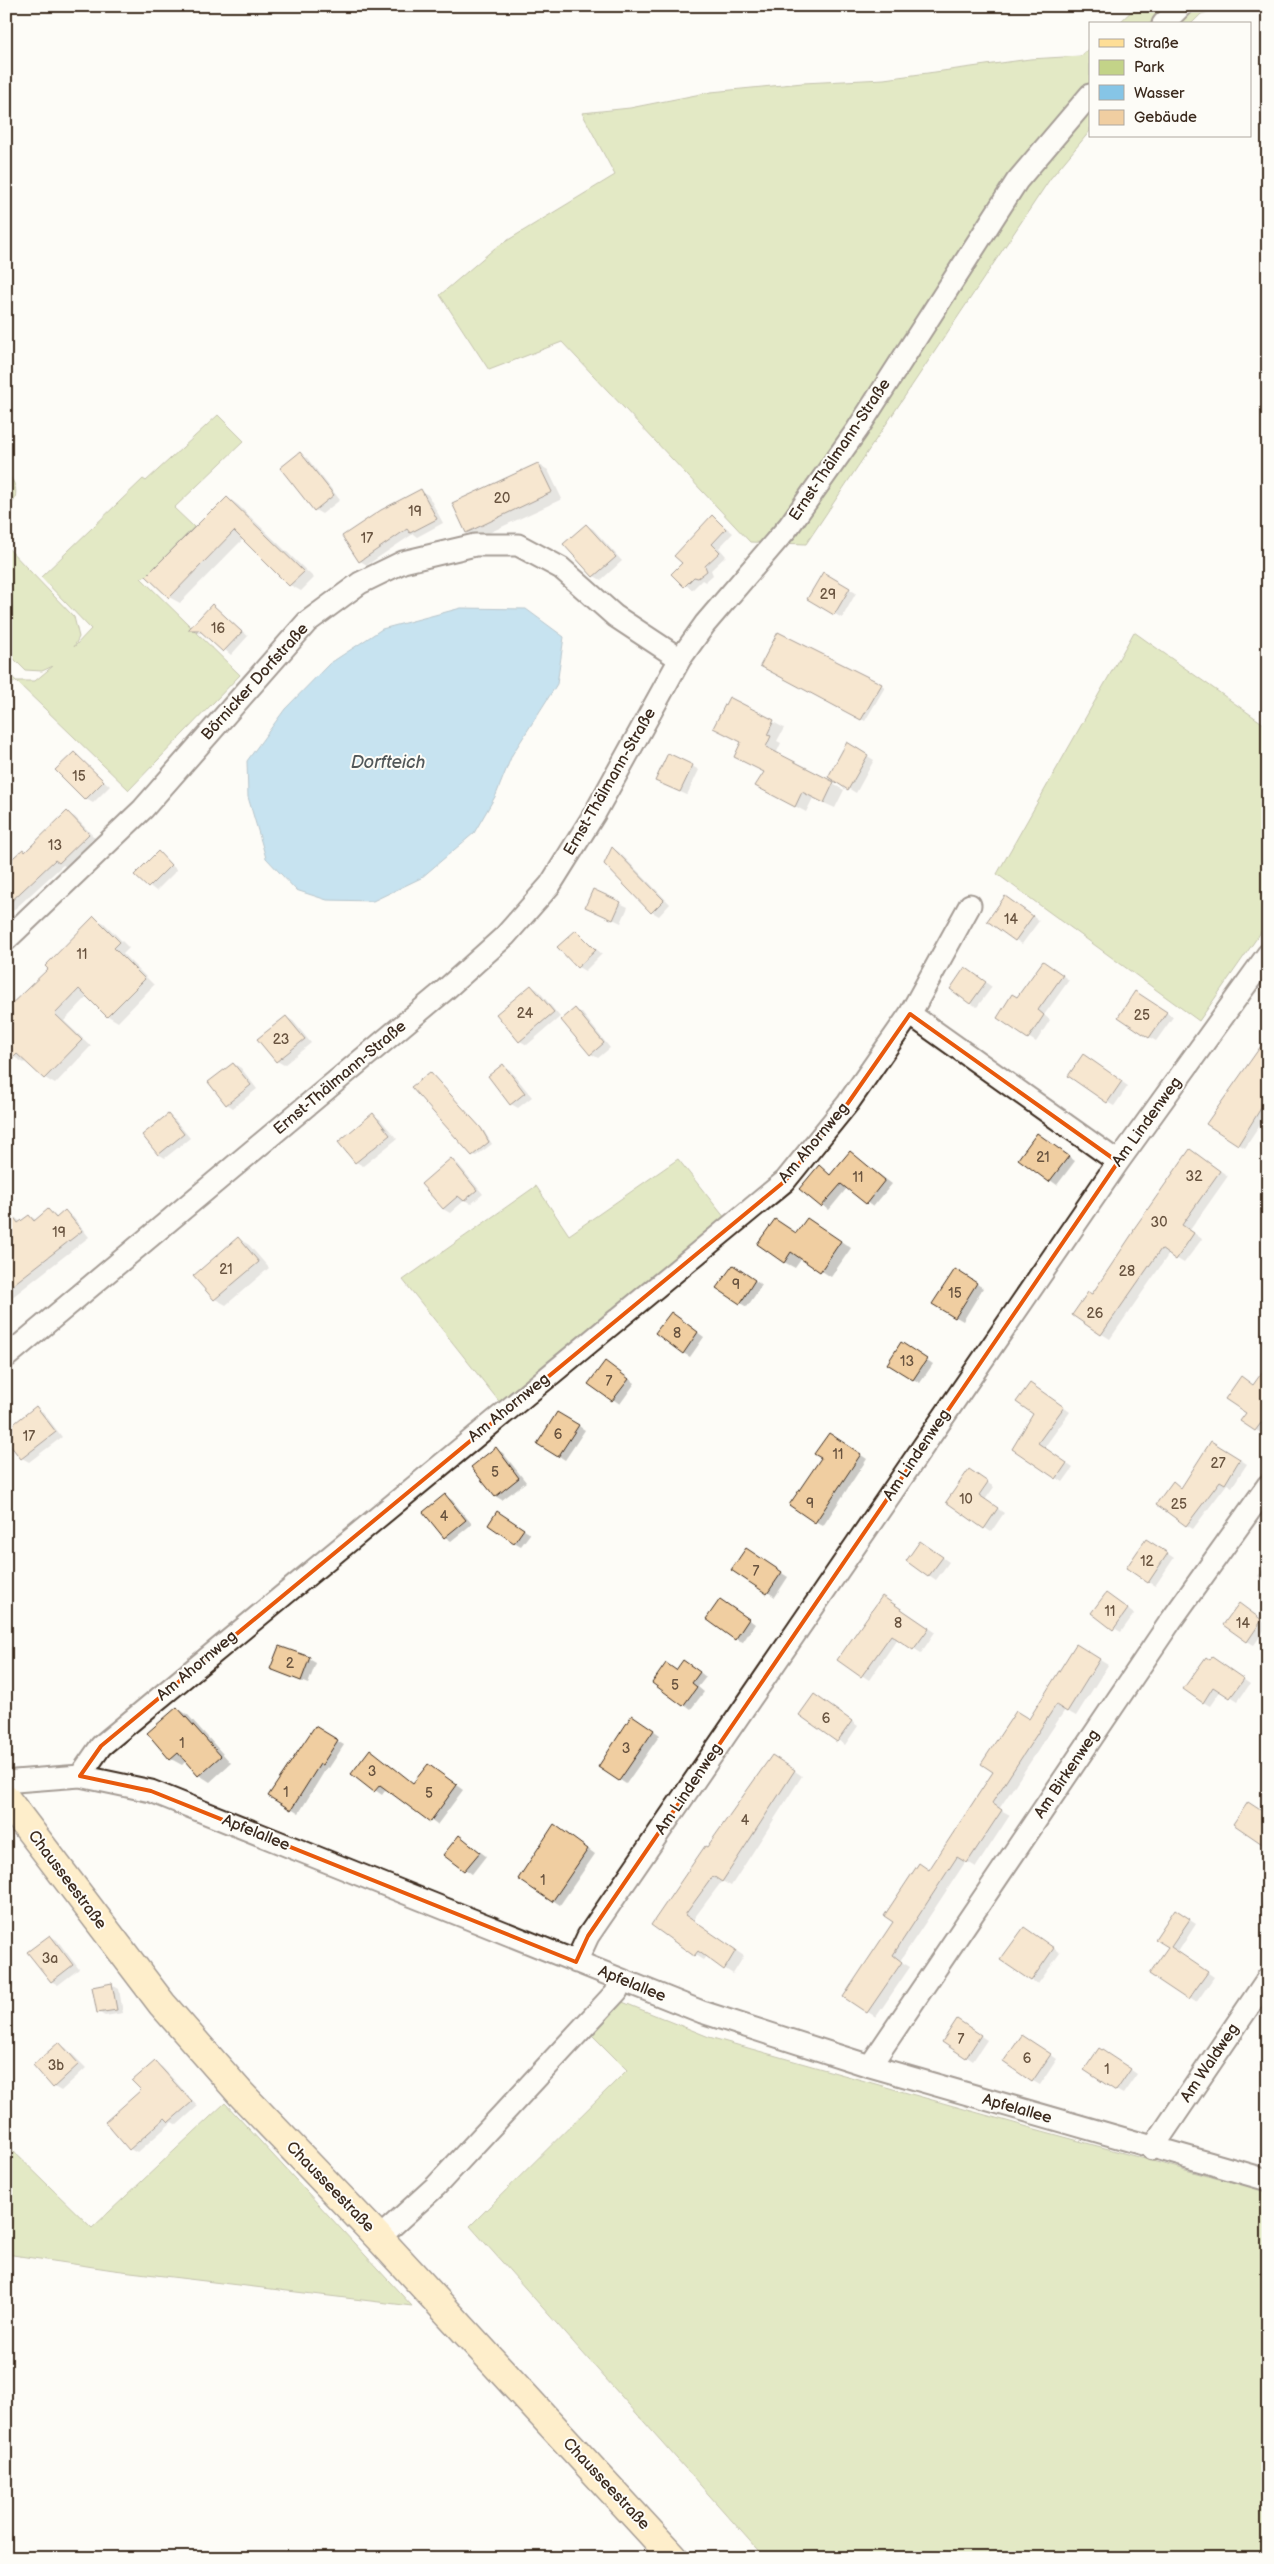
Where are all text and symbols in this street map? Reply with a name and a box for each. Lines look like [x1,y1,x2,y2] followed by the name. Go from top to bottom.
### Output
[1089,22,1252,138] legend
[1134,34,1179,53] text: Straße
[1134,58,1165,77] text: Park
[1134,84,1185,103] text: Wasser
[1134,108,1197,127] text: Gebäude
[785,375,895,525] street label: Ernst-Thälmann-Straße
[494,490,510,507] house number: 20
[408,503,422,520] house number: 19
[361,530,373,547] house number: 17
[820,586,836,603] house number: 29
[197,619,313,744] street label: Börnicker Dorfstraße
[211,620,225,637] house number: 16
[560,704,660,859] street label: Ernst-Thälmann-Straße
[351,752,425,773] water label: Dorfteich
[72,768,86,785] house number: 15
[48,837,62,854] house number: 13
[1004,911,1018,928] house number: 14
[77,946,87,963] house number: 11
[517,1005,534,1022] house number: 24
[1134,1007,1150,1024] house number: 25
[270,1017,411,1139] street label: Ernst-Thälmann-Straße
[273,1031,289,1048] house number: 23
[1108,1073,1186,1171] street label: Am Lindenweg
[775,1099,853,1187] street label: Am Ahornweg
[1036,1149,1050,1166] house number: 21
[1186,1168,1203,1185] house number: 32
[853,1169,863,1186] house number: 11
[1151,1214,1167,1231] house number: 30
[52,1224,66,1241] house number: 19
[219,1261,233,1278] house number: 21
[1119,1263,1135,1280] house number: 28
[732,1276,740,1293] house number: 9
[948,1285,962,1302] house number: 15
[1087,1305,1104,1322] house number: 26
[673,1325,681,1342] house number: 8
[900,1353,914,1370] house number: 13
[465,1369,553,1447] street label: Am Ahornweg
[606,1373,613,1390] house number: 7
[879,1406,955,1504] street label: Am Lindenweg
[554,1426,563,1443] house number: 6
[23,1428,35,1445] house number: 17
[833,1446,843,1463] house number: 11
[1210,1455,1226,1472] house number: 27
[491,1464,499,1481] house number: 5
[959,1491,973,1508] house number: 10
[806,1495,814,1512] house number: 9
[1171,1496,1187,1513] house number: 25
[440,1508,449,1525] house number: 4
[1140,1553,1155,1570] house number: 12
[753,1563,760,1580] house number: 7
[1105,1603,1115,1620] house number: 11
[894,1615,902,1632] house number: 8
[1236,1615,1250,1632] house number: 14
[153,1627,241,1705] street label: Am Ahornweg
[286,1655,295,1672] house number: 2
[671,1677,679,1694] house number: 5
[822,1710,831,1727] house number: 6
[1030,1726,1104,1822] street label: Am Birkenweg
[179,1735,185,1752] house number: 1
[622,1740,630,1757] house number: 3
[651,1740,727,1838] street label: Am Lindenweg
[368,1763,376,1780] house number: 3
[283,1784,289,1801] house number: 1
[425,1785,433,1802] house number: 5
[219,1811,293,1855] street label: Apfelallee
[741,1812,750,1829] house number: 4
[24,1827,111,1934] street label: Chausseestraße
[540,1872,546,1889] house number: 1
[42,1950,58,1967] house number: 3a
[595,1962,669,2006] street label: Apfelallee
[1177,2020,1243,2106] street label: Am Waldweg
[958,2031,965,2048] house number: 7
[1023,2050,1032,2067] house number: 6
[48,2057,64,2074] house number: 3b
[1104,2061,1110,2078] house number: 1
[980,2090,1054,2128] street label: Apfelallee
[282,2138,378,2237] street label: Chausseestraße
[559,2434,654,2534] street label: Chausseestraße

